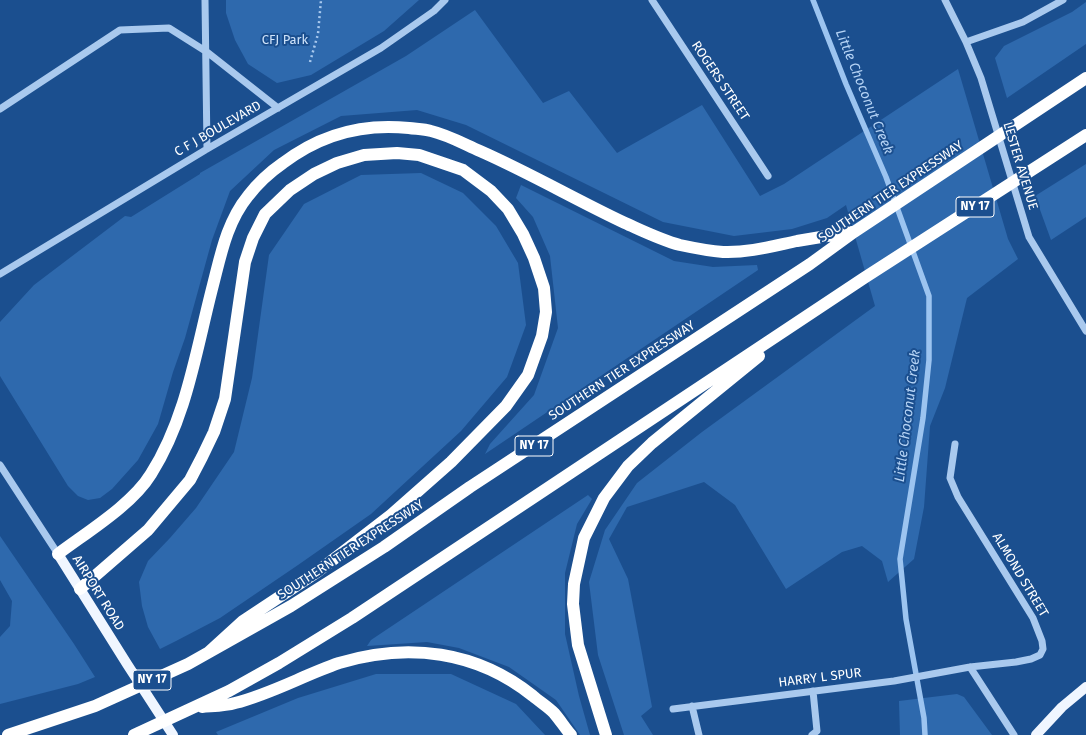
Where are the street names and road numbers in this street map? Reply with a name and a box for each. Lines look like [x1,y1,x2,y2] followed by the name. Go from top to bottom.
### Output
[688,38,752,124] street label: ROGERS STREET
[172,98,264,160] street label: C F J BOULEVARD
[999,120,1041,212] street label: LESTER AVENUE
[816,138,966,246] street label: SOUTHERN TIER EXPRESSWAY
[956,197,994,217] road number: NY 17
[546,318,698,424] street label: SOUTHERN TIER EXPRESSWAY
[515,436,553,456] road number: NY 17
[275,497,427,603] street label: SOUTHERN TIER EXPRESSWAY
[989,530,1051,620] street label: ALMOND STREET
[69,552,127,634] street label: AIRPORT ROAD
[778,665,862,691] street label: HARRY L SPUR
[133,670,171,690] road number: NY 17

